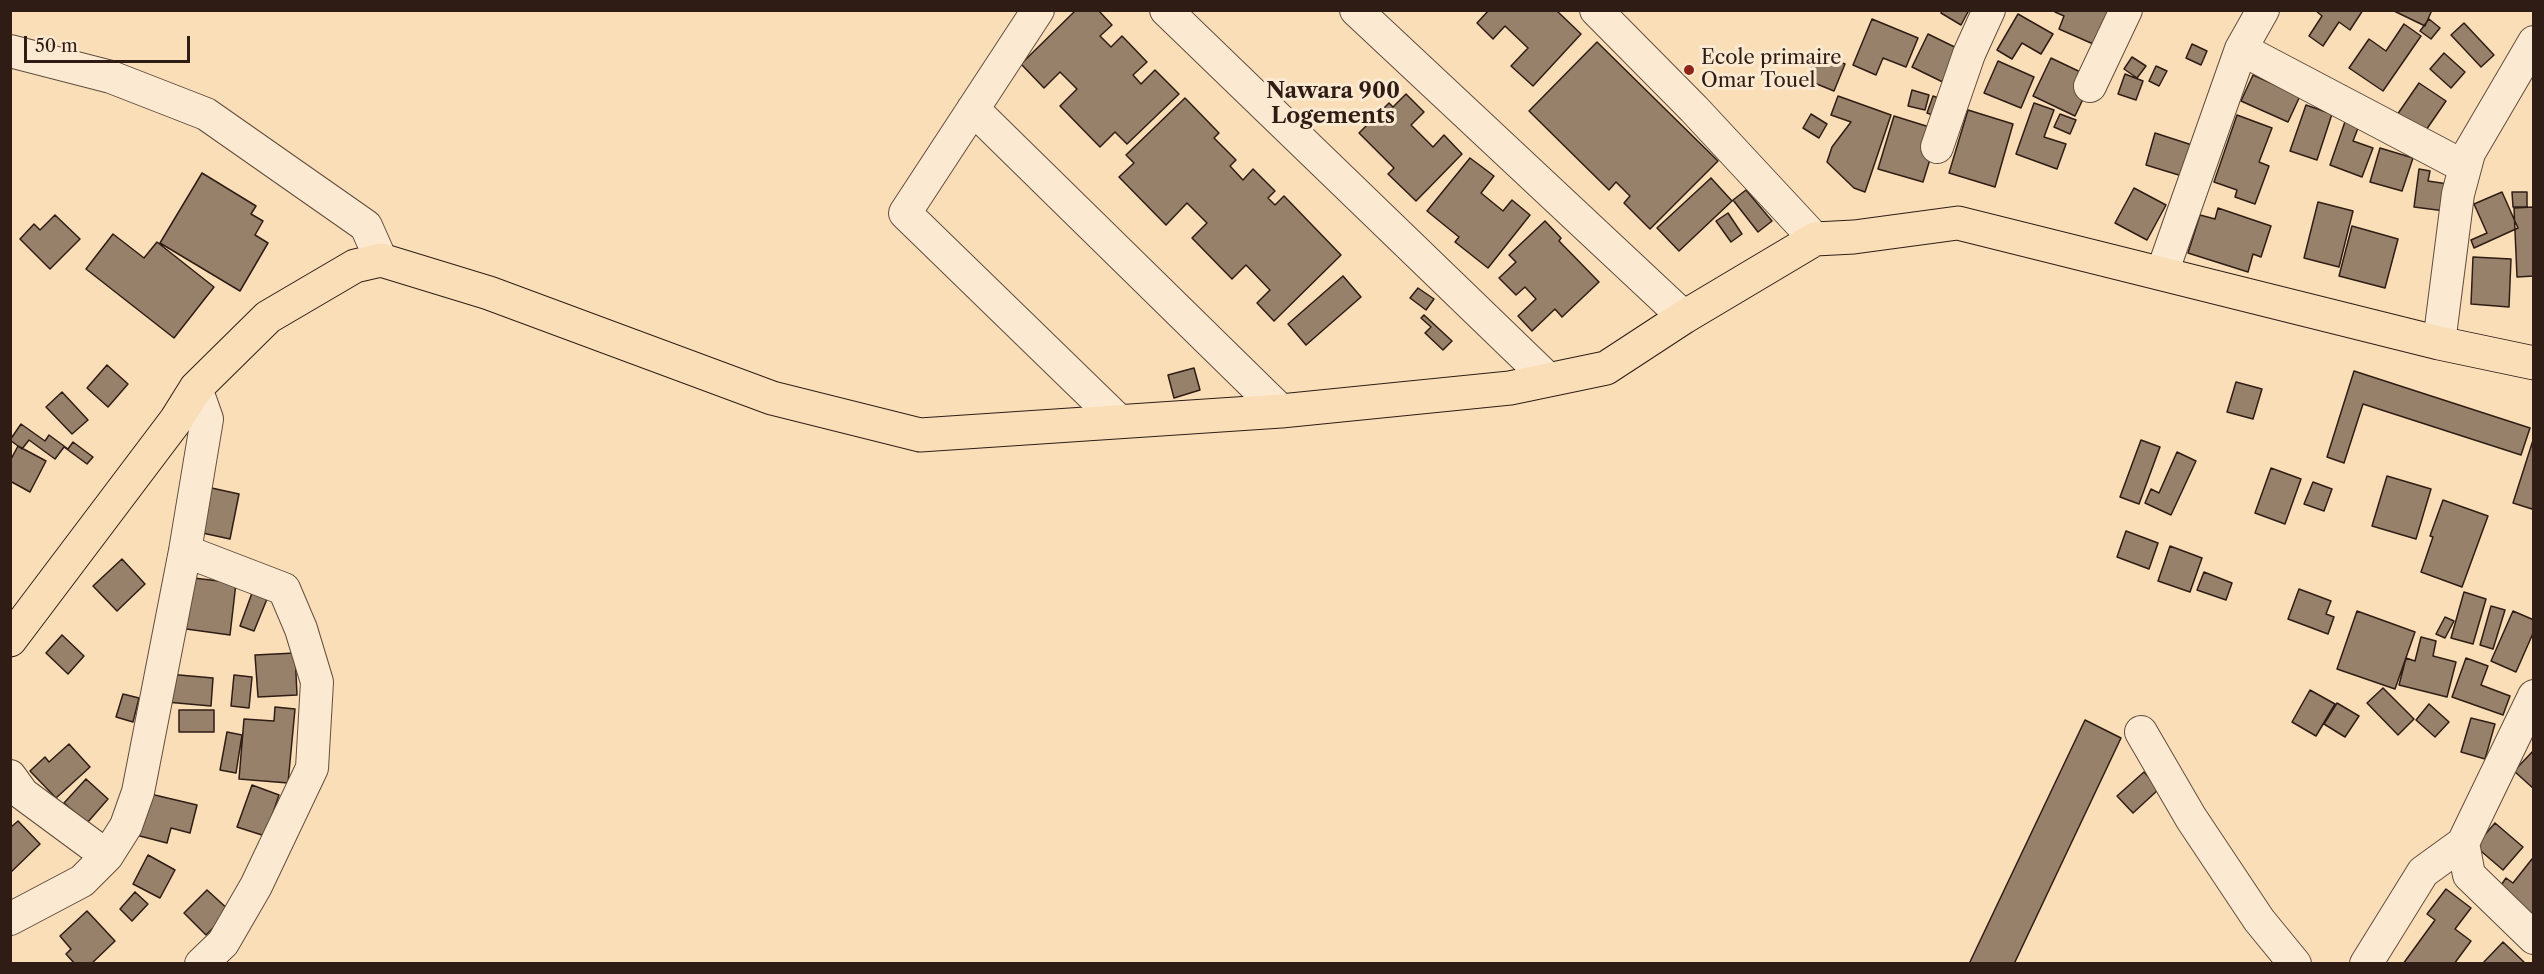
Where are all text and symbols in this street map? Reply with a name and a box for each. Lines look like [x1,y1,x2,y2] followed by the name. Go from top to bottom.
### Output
[27,24,194,62] scale bar
[35,35,78,57] text: 50 m
[1701,46,1841,93] place label: Ecole primaire Omar Touel
[1682,63,1696,77] marker: Ecole primaire Omar Touel
[1266,79,1400,130] district label: Nawara 900 Logements

